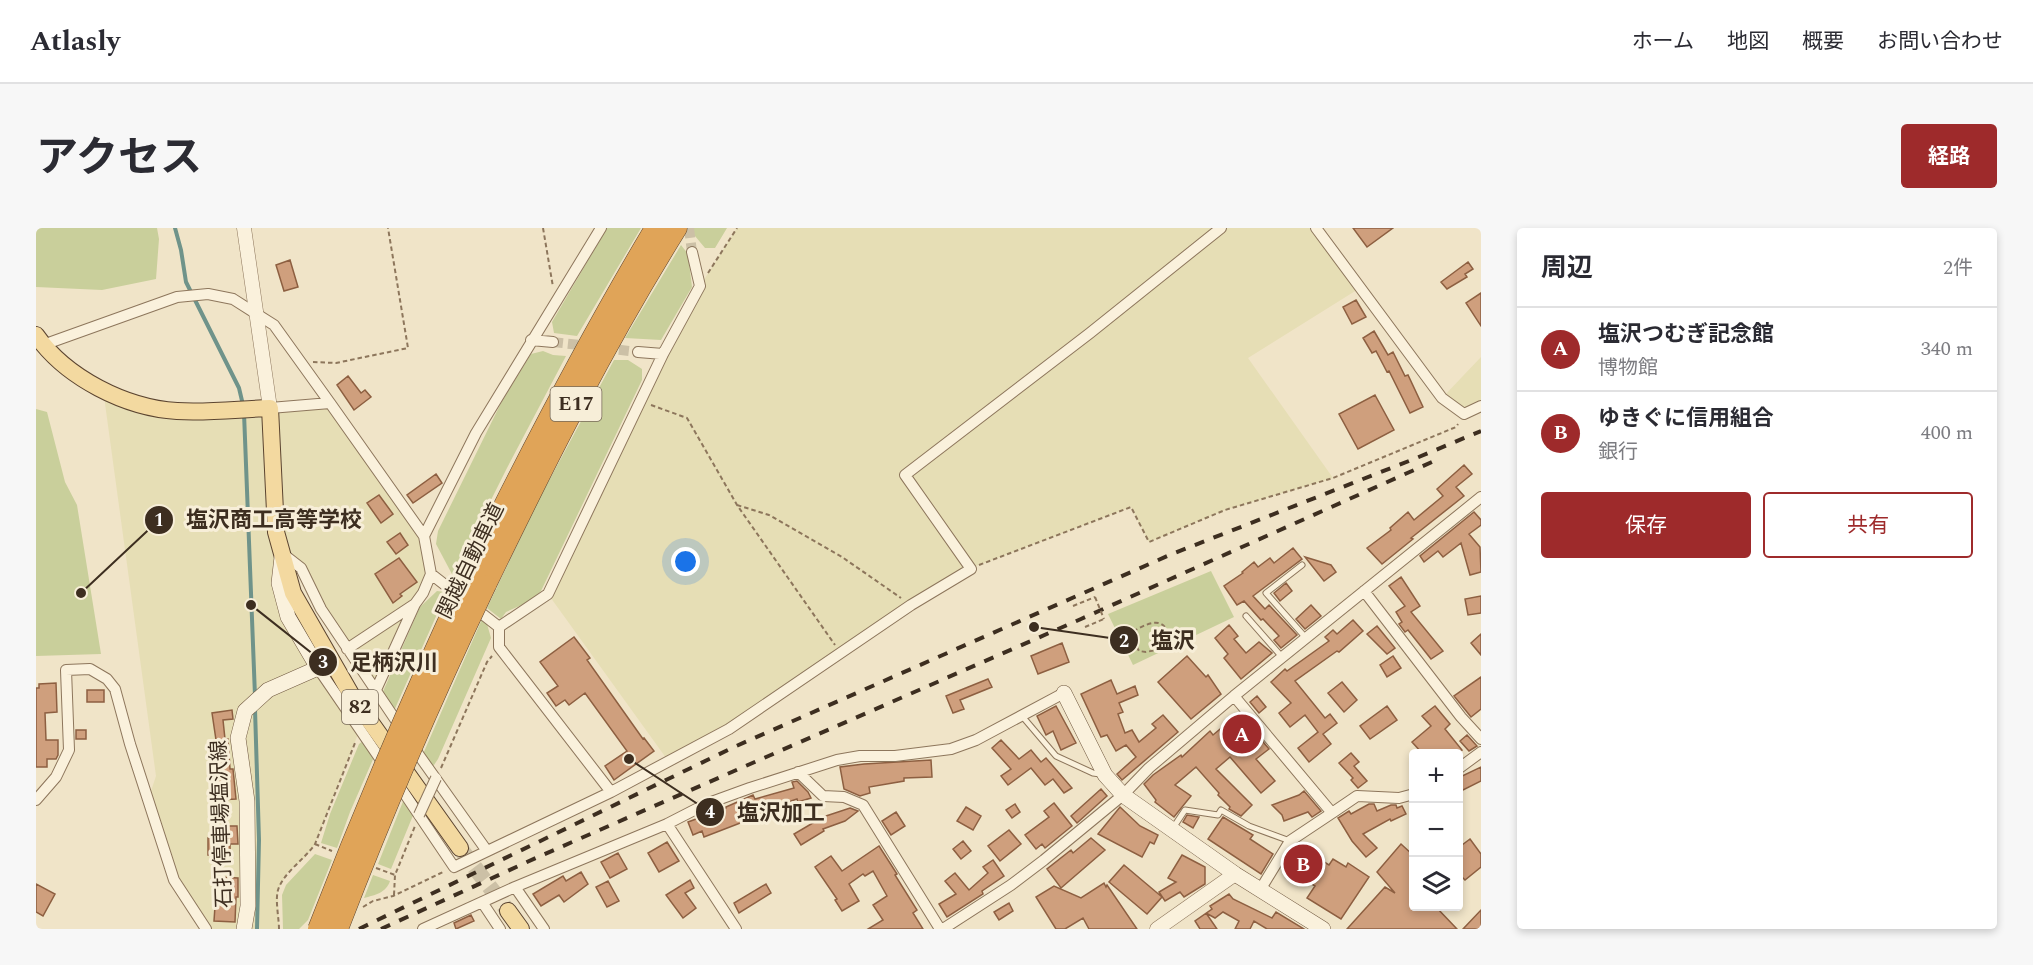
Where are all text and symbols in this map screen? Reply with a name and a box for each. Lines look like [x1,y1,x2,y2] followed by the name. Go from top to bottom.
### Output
[30,20,120,63] text: Atlasly
[1632,26,1694,58] text: ホーム
[1727,26,1769,58] text: 地図
[1802,26,1844,58] text: 概要
[1877,26,2003,58] text: お問い合わせ
[1901,124,1997,188] button: 経路
[36,127,202,190] text: アクセス
[1541,248,1593,288] text: 周辺
[1943,253,1973,283] text: 2件
[1598,318,1774,351] text: 塩沢つむぎ記念館
[1553,334,1568,364] text: A
[1921,334,1973,364] text: 340 m
[1598,353,1658,383] text: 博物館
[550,387,602,421] road number: E17
[1598,402,1774,435] text: ゆきぐに信用組合
[1553,418,1568,448] text: B
[1921,418,1973,448] text: 400 m
[1598,437,1638,467] text: 銀行
[1541,492,1751,558] button: 保存
[1763,492,1973,558] button: 共有
[429,497,513,625] street label: 関越自動車道
[144,500,374,540] callout: 塩沢商工高等学校
[186,504,362,537] text: 塩沢商工高等学校
[154,507,164,534] text: 1
[671,547,700,576] your location
[1109,620,1207,660] callout: 塩沢
[1151,625,1195,658] text: 塩沢
[1119,628,1129,655] text: 2
[308,642,450,682] callout: 足柄沢川
[350,647,438,680] text: 足柄沢川
[318,649,328,676] text: 3
[342,690,378,724] road number: 82
[1222,712,1262,756] pin: A
[203,739,241,909] street label: 石打停車場塩沢線
[1409,749,1463,911] map controls
[1409,749,1463,803] button: +
[695,792,837,832] callout: 塩沢加工
[737,797,825,830] text: 塩沢加工
[705,799,715,826] text: 4
[1409,803,1463,857] button: −
[1284,842,1322,886] pin: B
[1409,857,1463,911] button: layers

